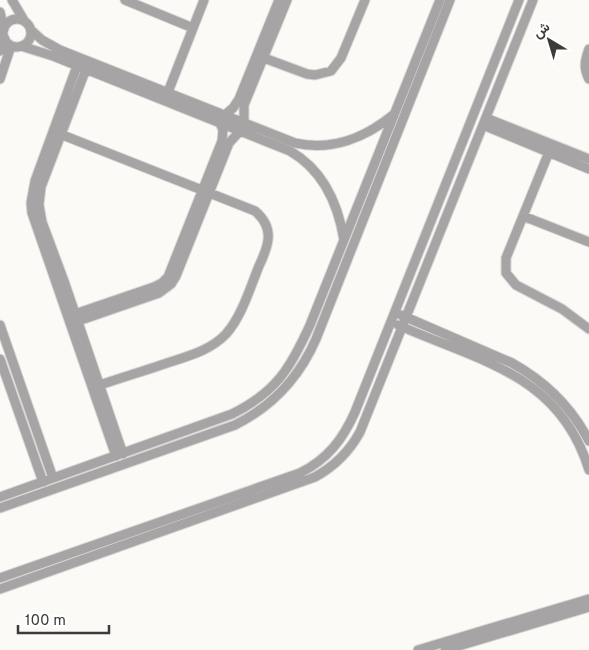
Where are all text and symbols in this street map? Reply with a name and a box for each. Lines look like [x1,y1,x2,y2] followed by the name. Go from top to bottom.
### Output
[524,15,574,65] north arrow
[530,19,554,43] text: ش
[18,602,109,634] scale bar
[25,612,66,631] text: 100 m

